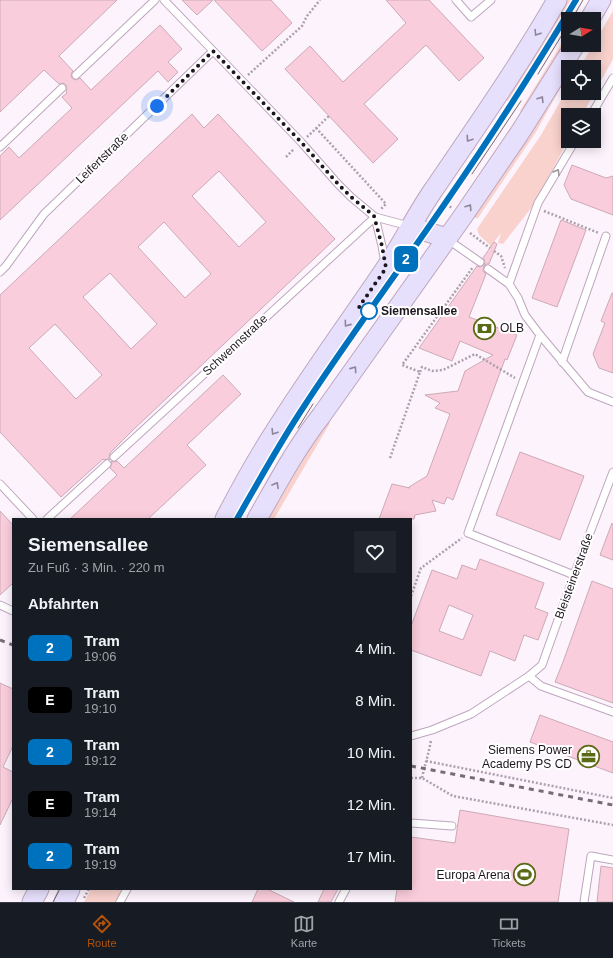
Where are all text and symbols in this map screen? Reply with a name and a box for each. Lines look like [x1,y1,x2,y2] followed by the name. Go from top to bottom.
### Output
[561,12,601,52] north arrow
[561,12,601,148] map controls
[534,29,542,36] one-way arrow
[561,60,601,100] button: locate
[147,96,167,116] your location
[537,96,544,103] one-way arrow
[561,108,601,148] button: layers
[73,129,131,186] street label: Leifertstraße
[467,134,474,141] one-way arrow
[552,169,559,176] one-way arrow
[464,204,471,211] one-way arrow
[393,246,419,272] line badge: 2
[402,251,410,267] text: 2
[360,302,378,320] marker: Siemensallee
[381,304,457,318] place label: Siemensallee
[200,311,270,379] street label: Schwennstraße
[471,315,497,341] bank icon: OLB
[344,320,352,327] one-way arrow
[500,321,524,335] place label: OLB
[349,366,357,373] one-way arrow
[271,428,279,435] one-way arrow
[272,482,279,489] one-way arrow
[354,531,396,573] button: heart
[552,531,596,621] street label: Bleisteinerstraße
[28,534,148,555] text: Siemensallee
[28,560,165,575] text: Zu Fuß · 3 Min. · 220 m
[28,595,99,612] text: Abfahrten
[84,632,120,649] text: Tram
[46,640,54,656] text: 2
[355,640,396,657] text: 4 Min.
[84,649,117,664] text: 19:06
[84,684,120,701] text: Tram
[45,692,55,708] text: E
[355,692,396,709] text: 8 Min.
[84,701,117,716] text: 19:10
[84,736,120,753] text: Tram
[482,743,572,771] place label: Siemens Power Academy PS CD
[46,744,54,760] text: 2
[347,744,396,761] text: 10 Min.
[575,744,601,770] office icon: Siemens Power Academy PS CD
[84,753,117,768] text: 19:12
[84,788,120,805] text: Tram
[45,796,55,812] text: E
[347,796,396,813] text: 12 Min.
[84,805,117,820] text: 19:14
[84,840,120,857] text: Tram
[46,848,54,864] text: 2
[347,848,396,865] text: 17 Min.
[84,857,117,872] text: 19:19
[512,862,538,888] sports icon: Europa Arena
[437,868,510,882] place label: Europa Arena
[87,913,117,949] tab: Route
[291,913,317,949] tab: Karte
[491,913,526,949] tab: Tickets

